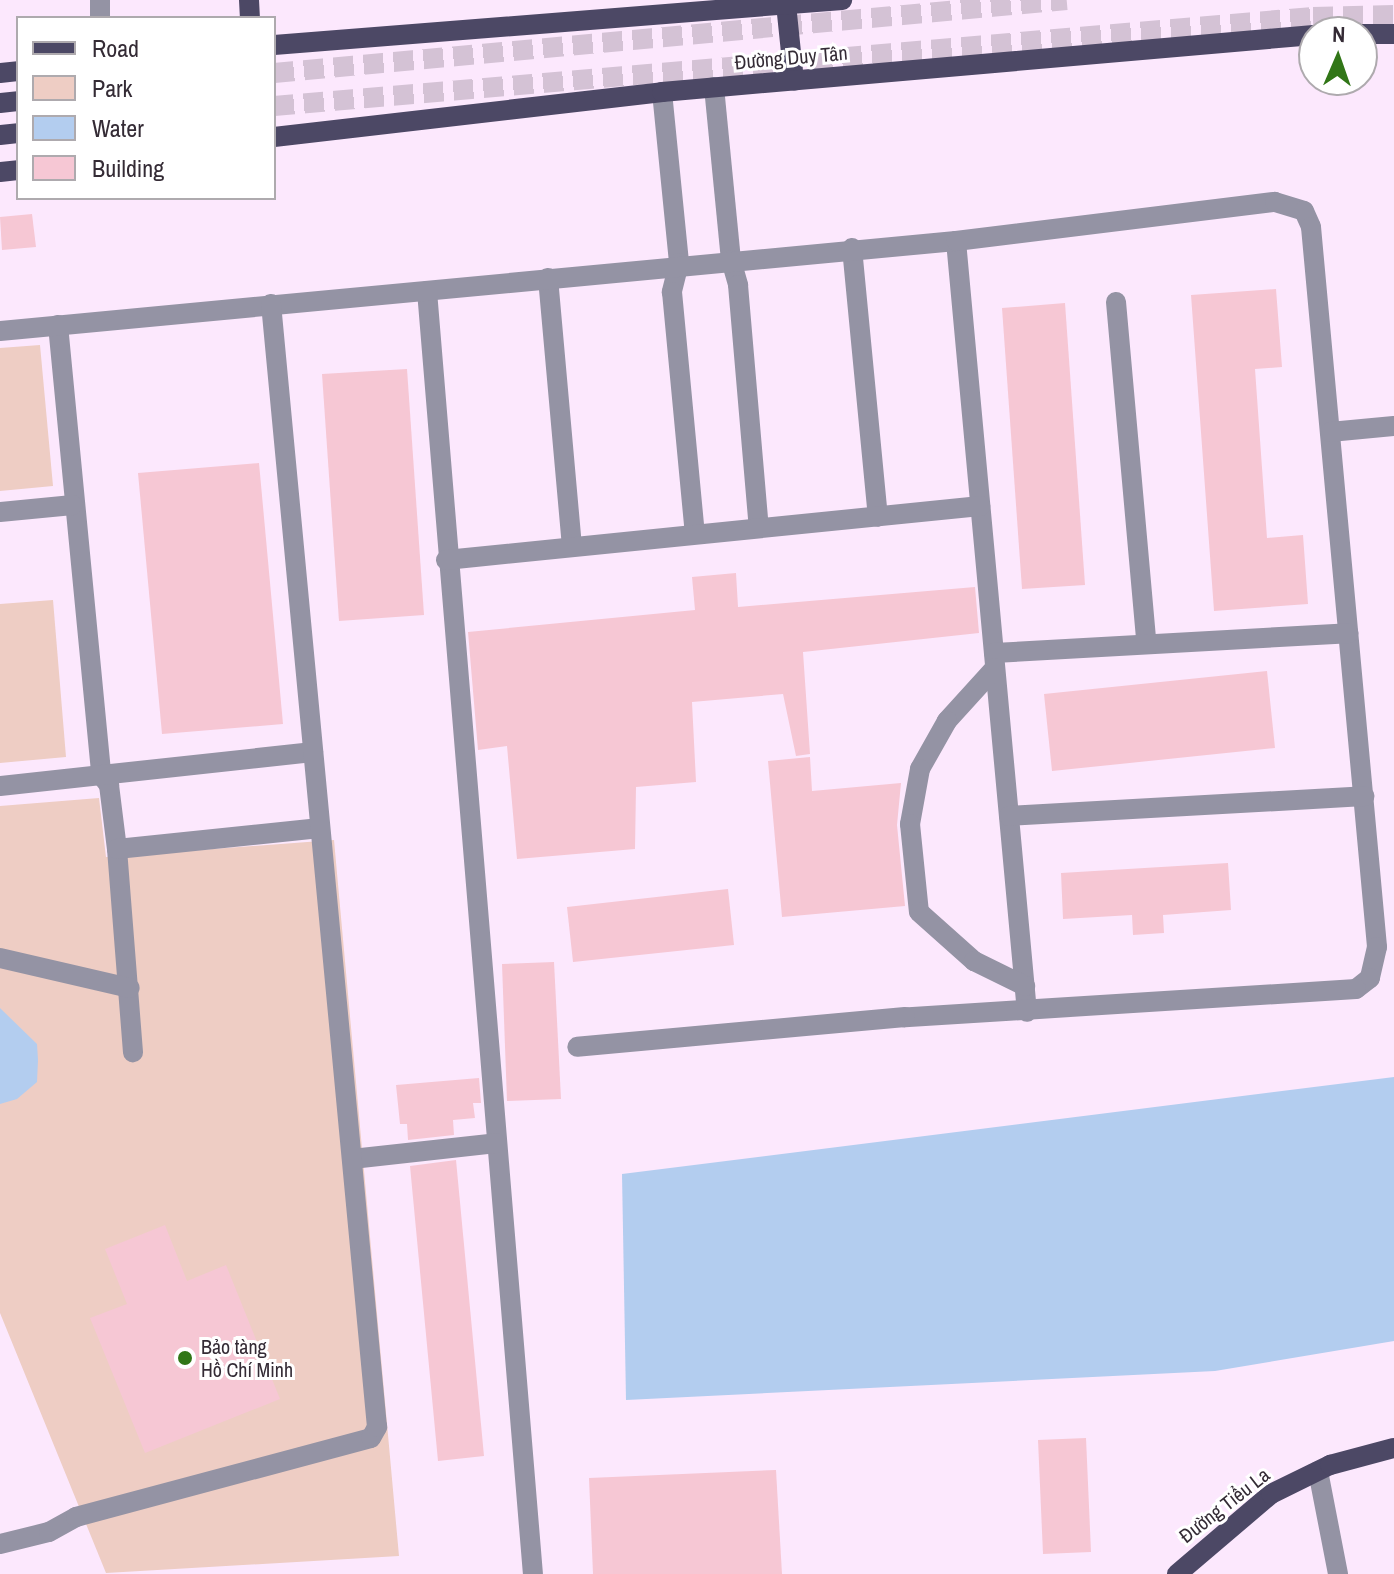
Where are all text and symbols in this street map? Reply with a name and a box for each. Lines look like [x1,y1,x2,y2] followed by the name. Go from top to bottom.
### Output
[16,16,276,200] legend
[1298,16,1378,96] north arrow
[1332,19,1346,49] text: N
[92,32,139,64] text: Road
[733,40,849,74] street label: Đường Duy Tân
[92,72,132,104] text: Park
[92,112,144,144] text: Water
[92,152,164,184] text: Building
[201,1334,293,1381] place label: Bảo tàng Hồ Chí Minh
[176,1349,194,1367] marker: Bảo tàng Hồ Chí Minh
[1174,1462,1274,1548] street label: Đường Tiểu La

